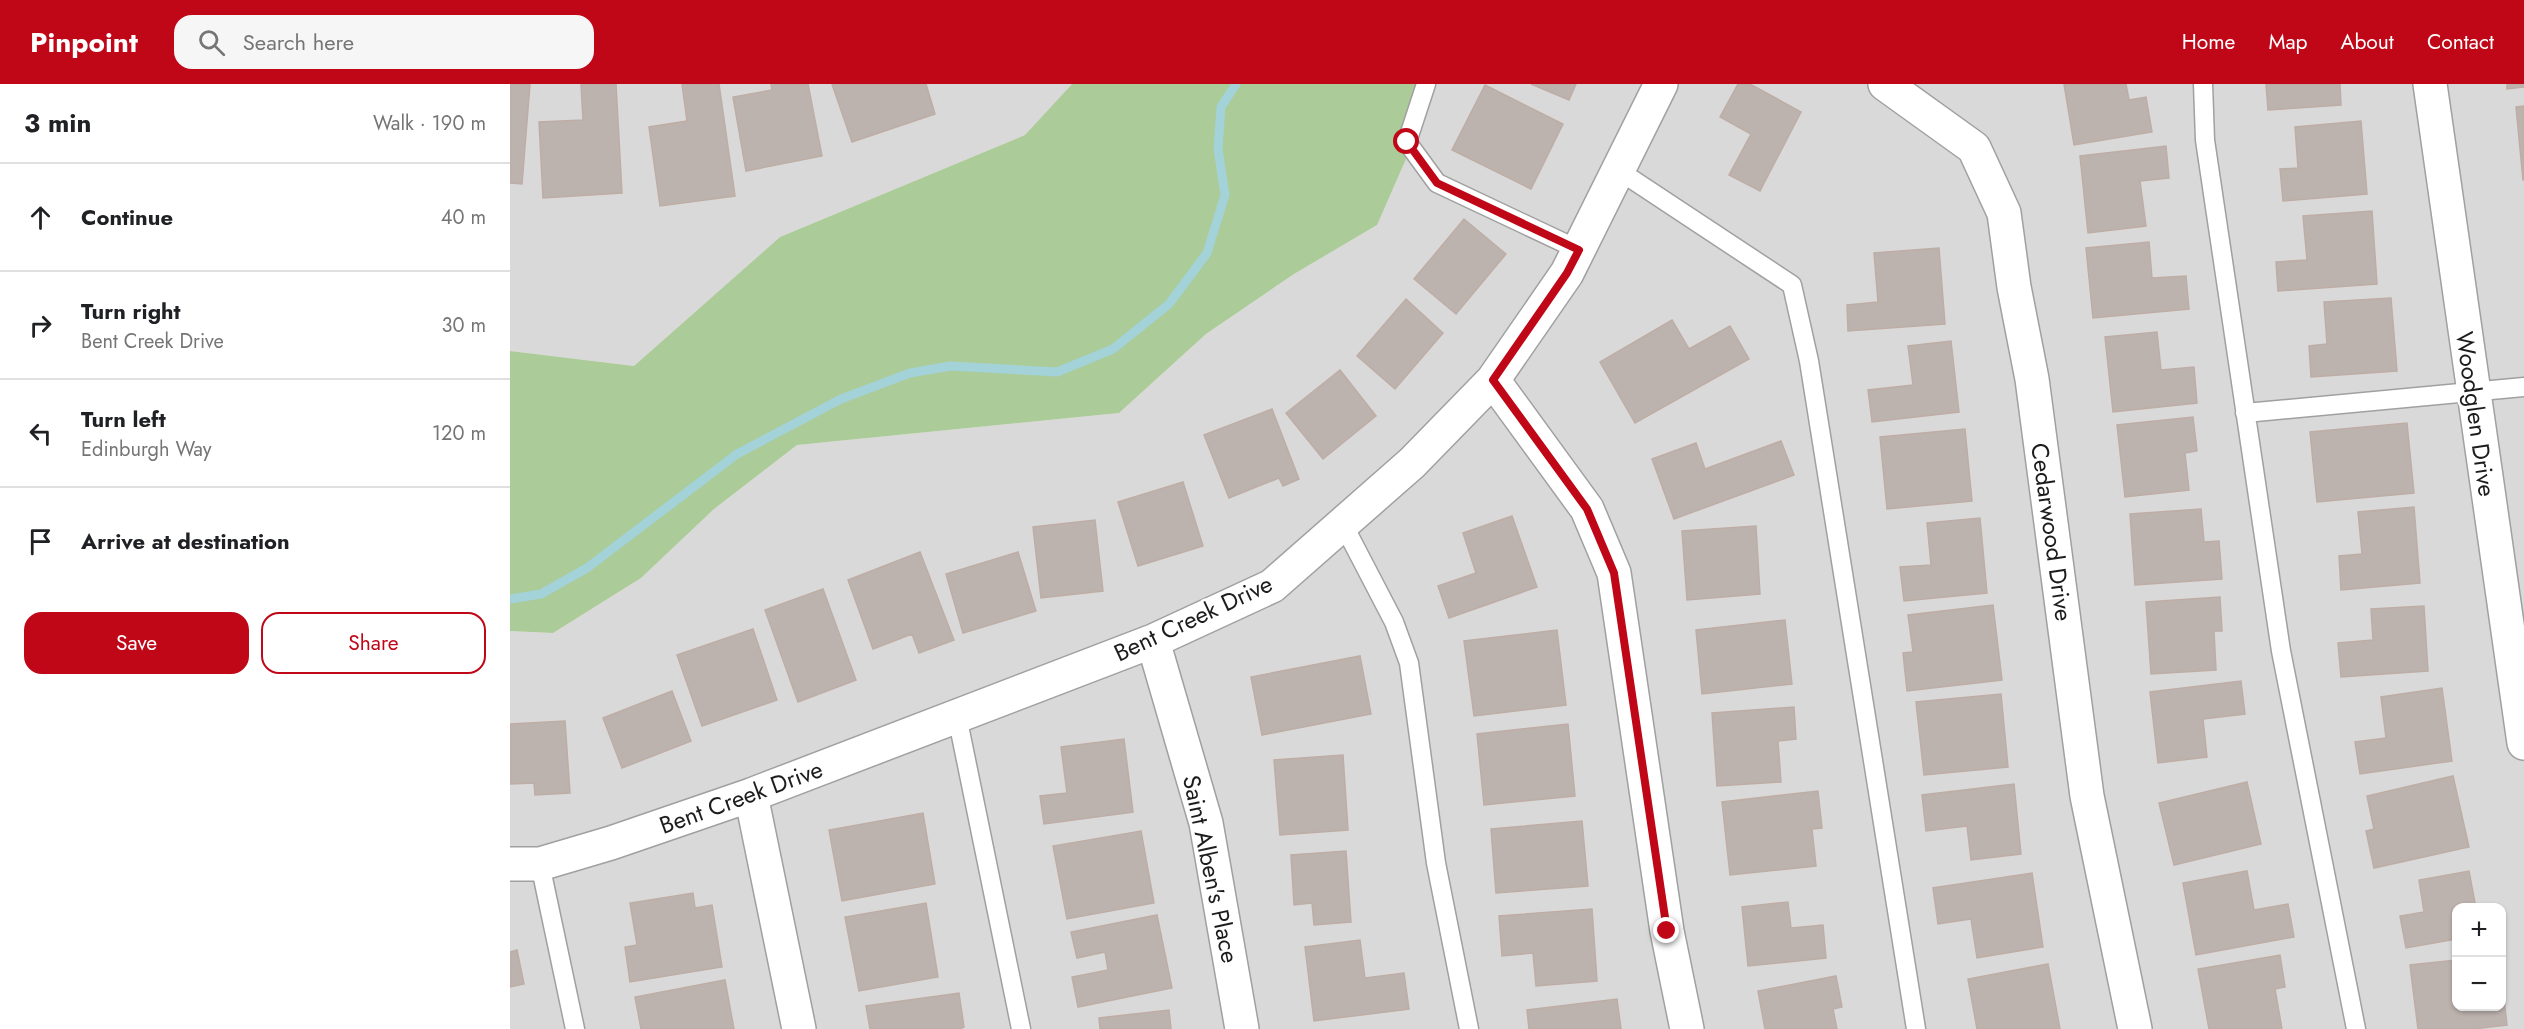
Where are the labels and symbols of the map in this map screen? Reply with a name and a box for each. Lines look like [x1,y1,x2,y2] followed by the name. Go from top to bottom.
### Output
[1393,128,1419,154] route start
[2447,329,2505,499] street label: Woodglen Drive
[2022,441,2082,623] street label: Cedarwood Drive
[1108,566,1278,670] street label: Bent Creek Drive
[654,751,828,843] street label: Bent Creek Drive
[1174,772,1248,966] street label: Saint Alben's Place
[1653,917,1679,943] route end

